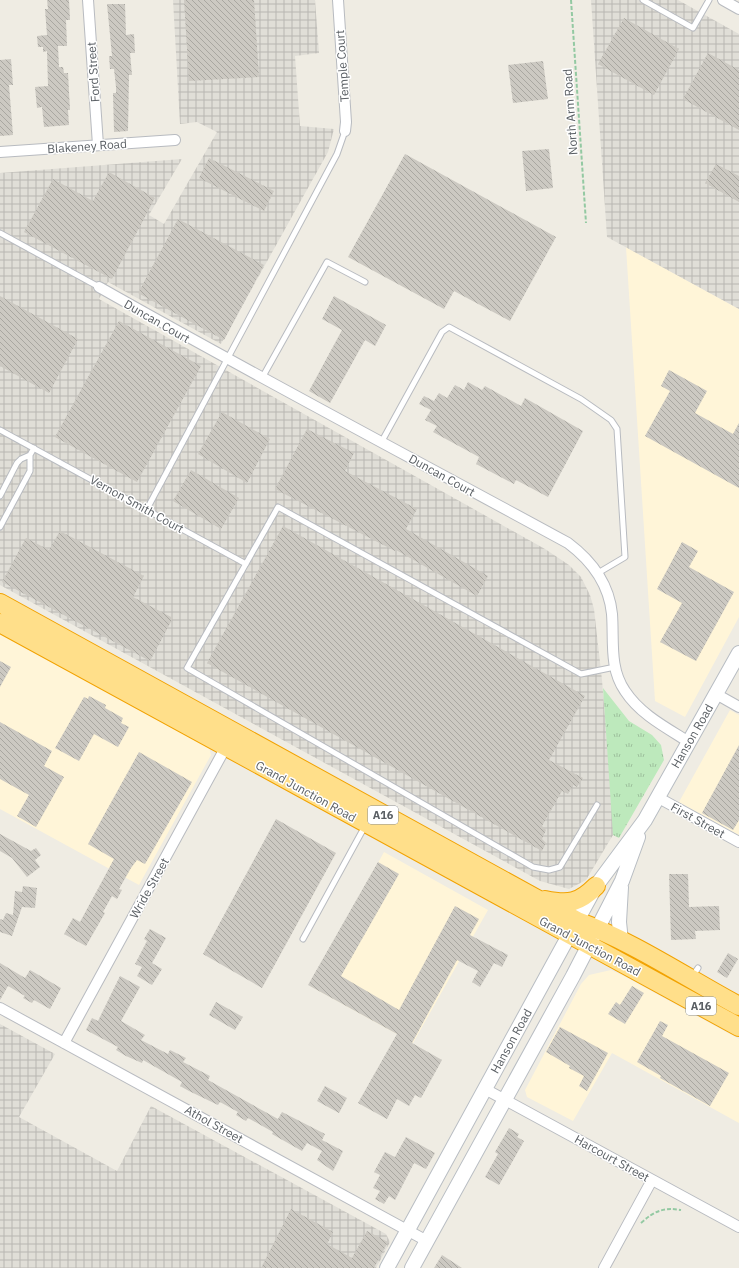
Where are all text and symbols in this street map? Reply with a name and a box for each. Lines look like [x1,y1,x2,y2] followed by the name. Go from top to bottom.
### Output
[332,29,352,103] street label: Temple Court
[83,41,103,103] street label: Ford Street
[560,68,580,156] street label: North Arm Road
[47,136,127,156] street label: Blakeney Road
[121,296,193,346] street label: Duncan Court
[406,451,478,499] street label: Duncan Court
[87,472,187,536] street label: Vernon Smith Court
[668,701,716,771] street label: Hanson Road
[253,757,359,825] street label: Grand Junction Road
[668,799,728,841] street label: First Street
[368,806,398,824] road number: A16
[126,855,172,921] street label: Wride Street
[537,913,643,979] street label: Grand Junction Road
[686,997,716,1015] road number: A16
[487,1006,535,1076] street label: Hanson Road
[182,1102,246,1146] street label: Athol Street
[572,1131,652,1185] street label: Harcourt Street

